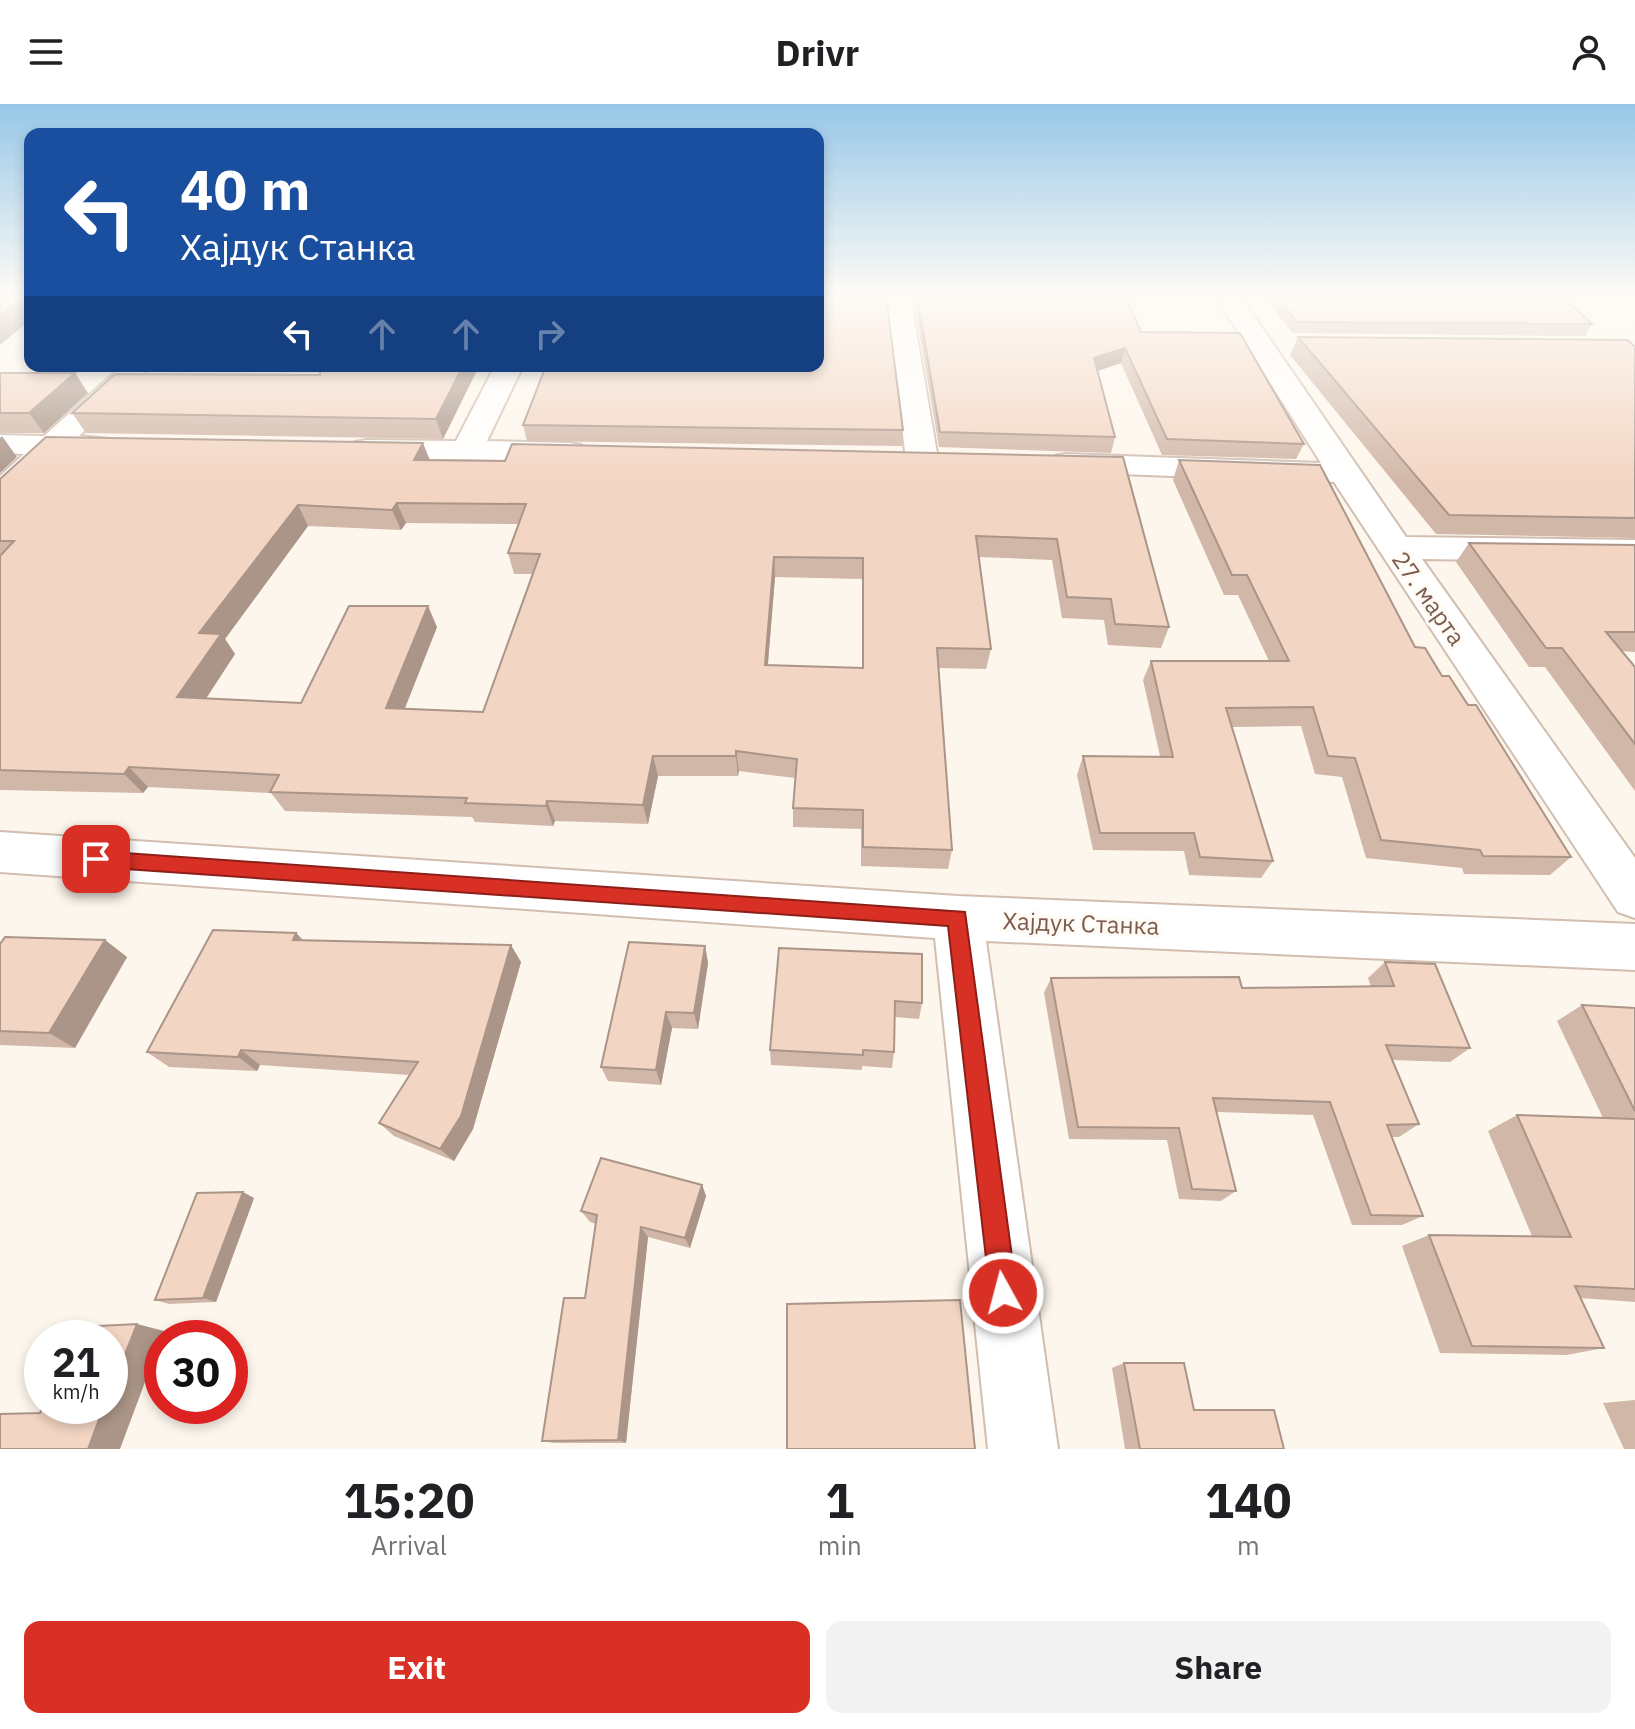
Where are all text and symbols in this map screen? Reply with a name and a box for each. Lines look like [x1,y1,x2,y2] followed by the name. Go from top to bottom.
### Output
[776,29,859,76] text: Drivr
[24,30,68,74] icon: menu
[1567,30,1611,74] icon: person
[180,153,310,225] text: 40 m
[48,160,152,264] icon: left
[180,223,415,270] text: Хајдук Станка
[276,312,320,356] icon: left
[360,312,404,356] icon: ahead
[444,312,488,356] icon: ahead
[528,312,572,356] icon: right
[1385,545,1473,652] street label: 27. марта
[62,825,130,893] pin
[74,837,118,881] icon: arrive
[1002,904,1160,942] street label: Хајдук Станка
[961,1251,1045,1335] position arrow
[144,1320,248,1424] speed limit sign: 30
[52,1336,100,1388] text: 21
[52,1378,100,1405] text: km/h
[343,1469,474,1531] text: 15:20
[825,1469,854,1531] text: 1
[1205,1469,1292,1531] text: 140
[371,1528,447,1562] text: Arrival
[818,1528,862,1562] text: min
[1237,1528,1260,1562] text: m
[24,1621,810,1713] button: Exit
[826,1621,1611,1713] button: Share

